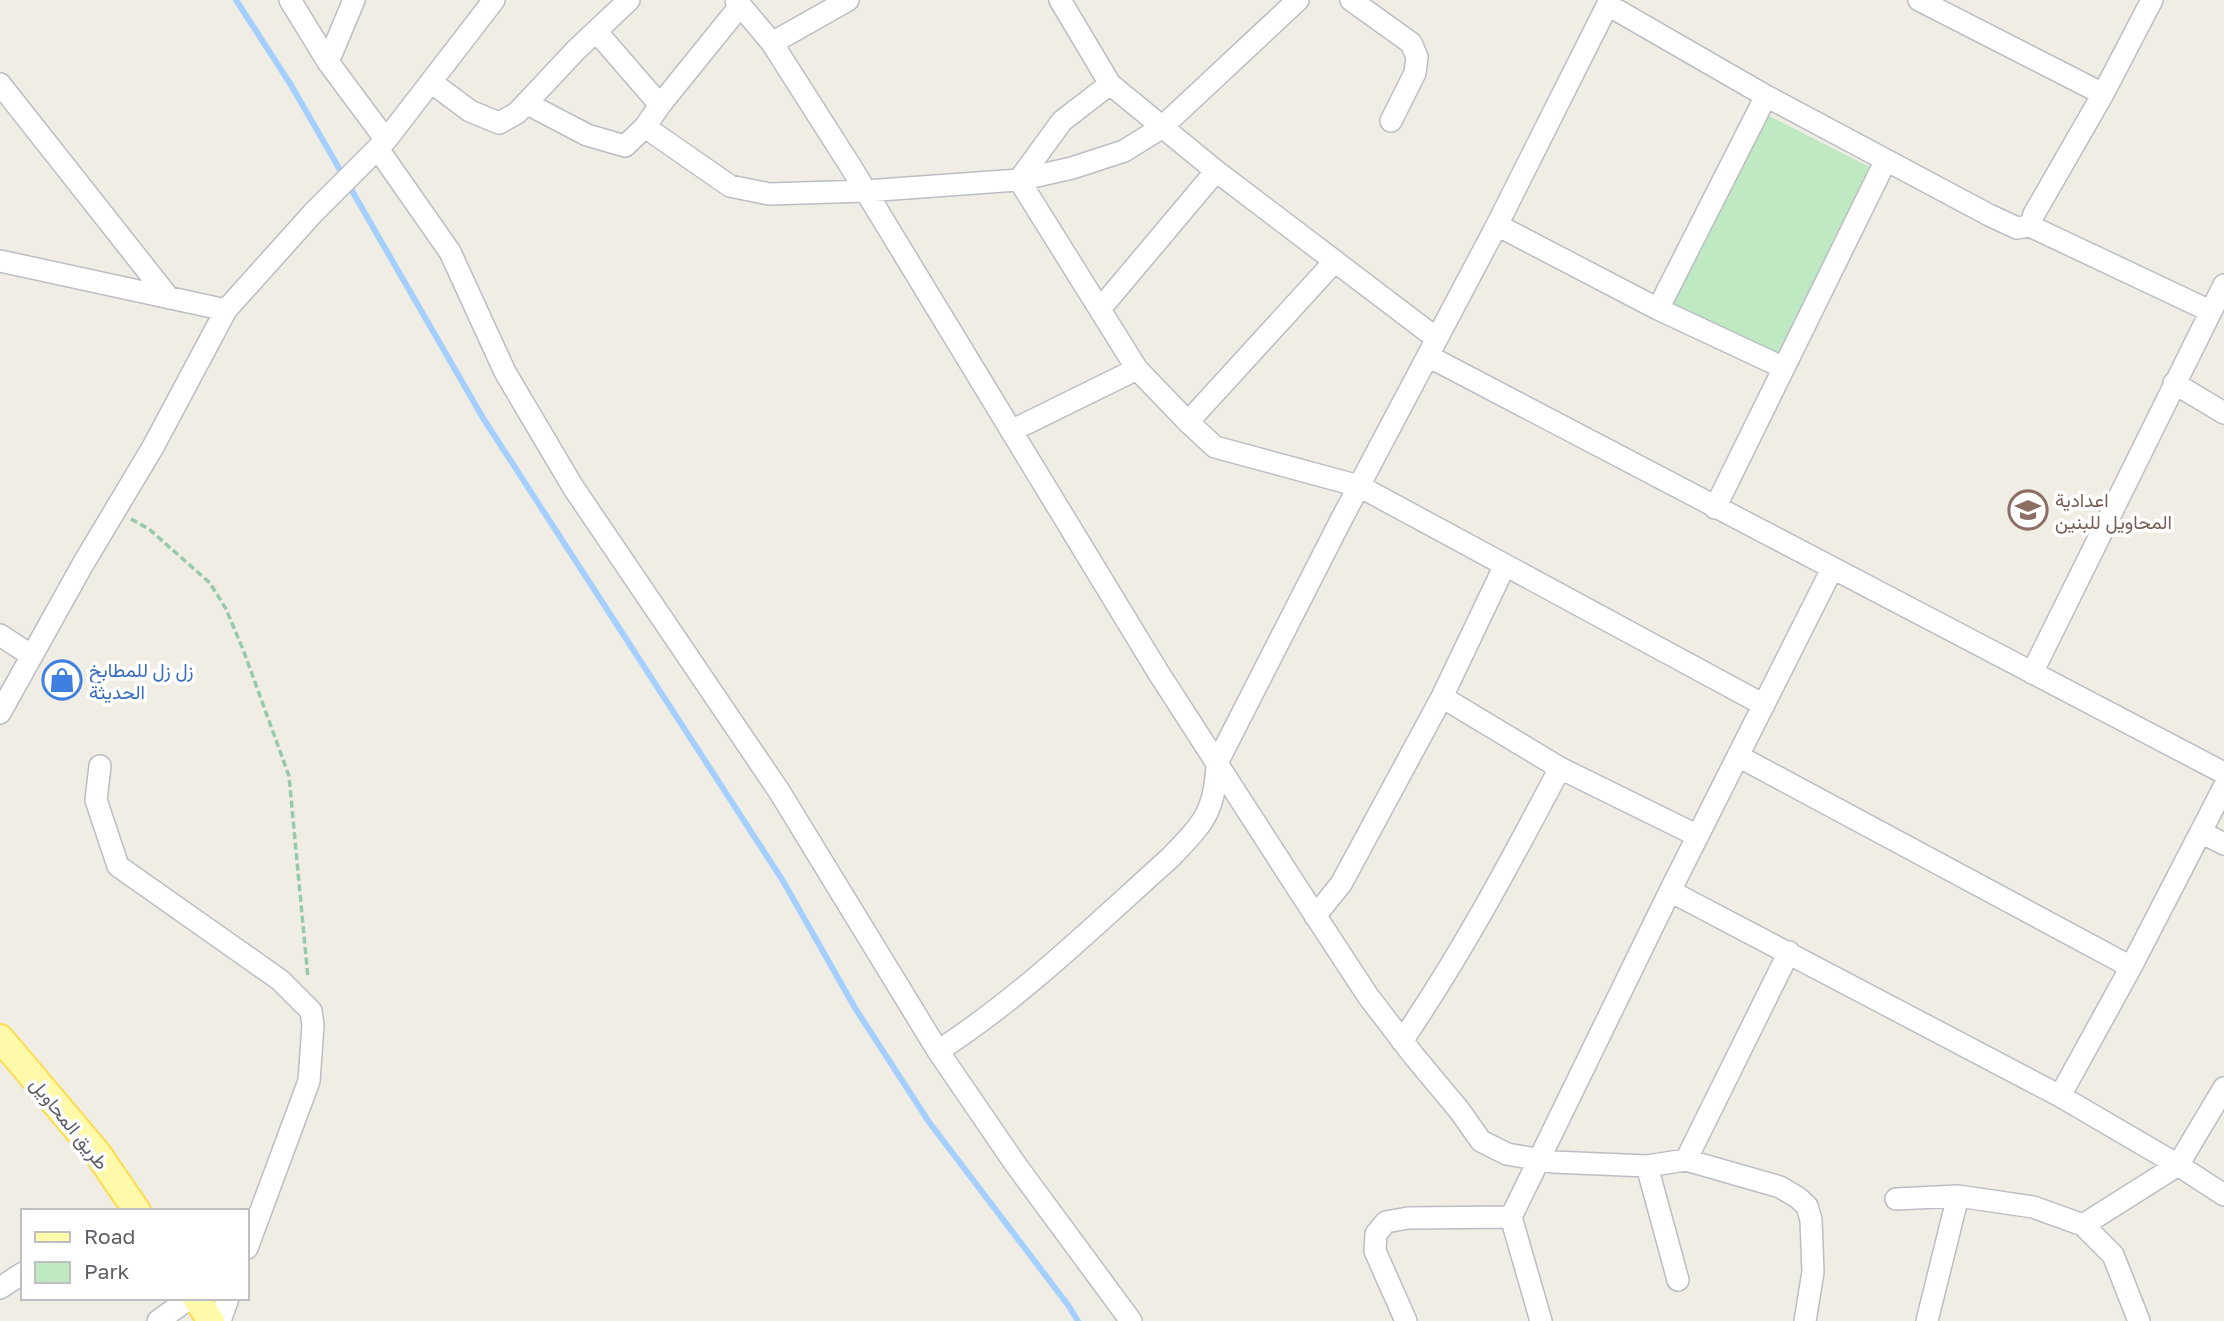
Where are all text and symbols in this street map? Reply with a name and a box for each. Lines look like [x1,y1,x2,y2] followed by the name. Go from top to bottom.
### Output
[2055,488,2172,534] place label: اعدادية المحاويل للبنين
[2007,489,2049,531] school or university icon: اعدادية المحاويل للبنين
[89,658,194,704] place label: زل زل للمطابخ الحديثة
[41,659,83,701] shop icon: زل زل للمطابخ الحديثة
[25,1072,114,1174] street label: طريق المحاويل
[21,1209,248,1300] legend
[84,1223,135,1249] text: Road
[84,1258,130,1284] text: Park

